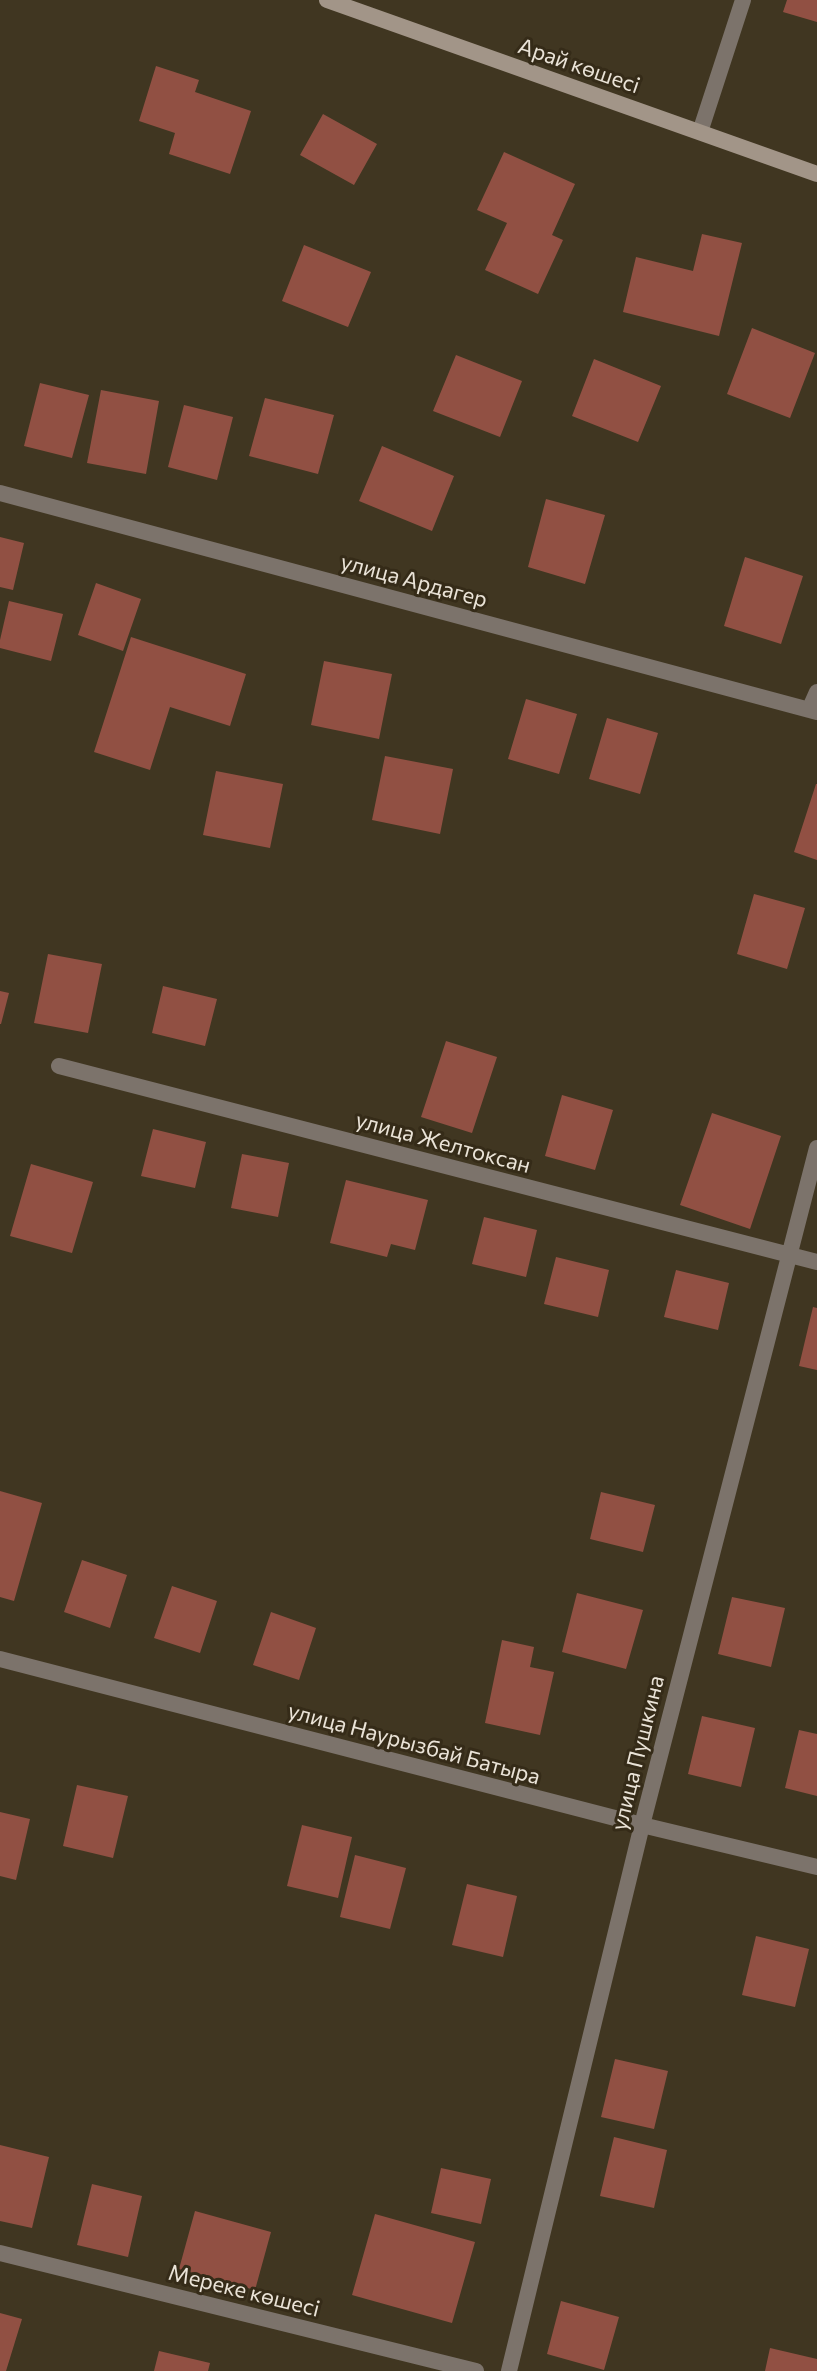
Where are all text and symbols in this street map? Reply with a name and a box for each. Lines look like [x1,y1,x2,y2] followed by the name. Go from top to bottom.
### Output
[515,33,643,99] street label: Арай көшесі
[338,549,490,613] street label: улица Ардагер
[353,1107,533,1179] street label: улица Желтоксан
[606,1673,670,1833] street label: улица Пушкина
[285,1698,543,1790] street label: улица Наурызбай Батыра
[166,2259,322,2323] street label: Мереке көшесі

